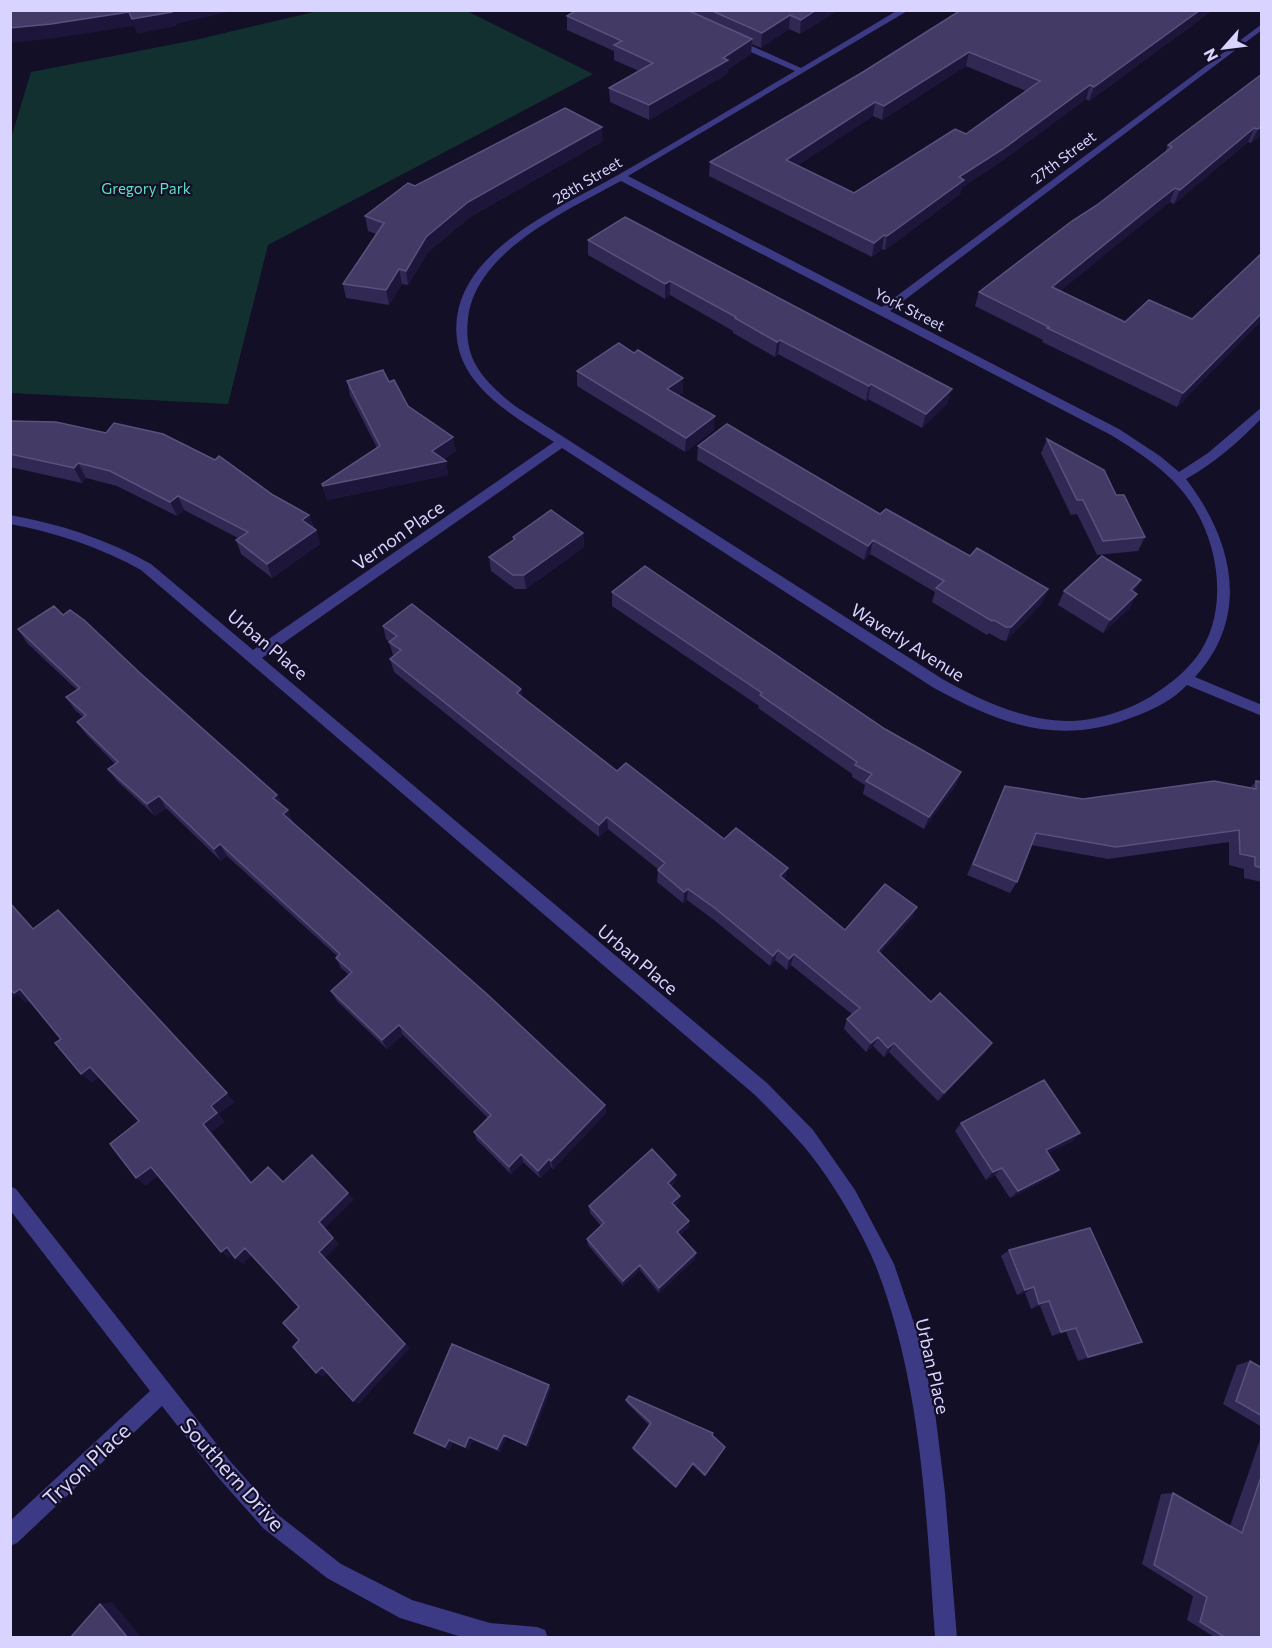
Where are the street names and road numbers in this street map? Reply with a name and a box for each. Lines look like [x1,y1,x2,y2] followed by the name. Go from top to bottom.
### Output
[1027,127,1099,187] street label: 27th Street
[549,152,625,208] street label: 28th Street
[872,284,948,334] street label: York Street
[348,496,448,574] street label: Vernon Place
[847,598,969,686] street label: Waverly Avenue
[223,604,313,684] street label: Urban Place
[593,919,683,999] street label: Urban Place
[911,1316,955,1416] street label: Urban Place
[176,1412,290,1536] street label: Southern Drive
[37,1417,135,1511] street label: Tryon Place

